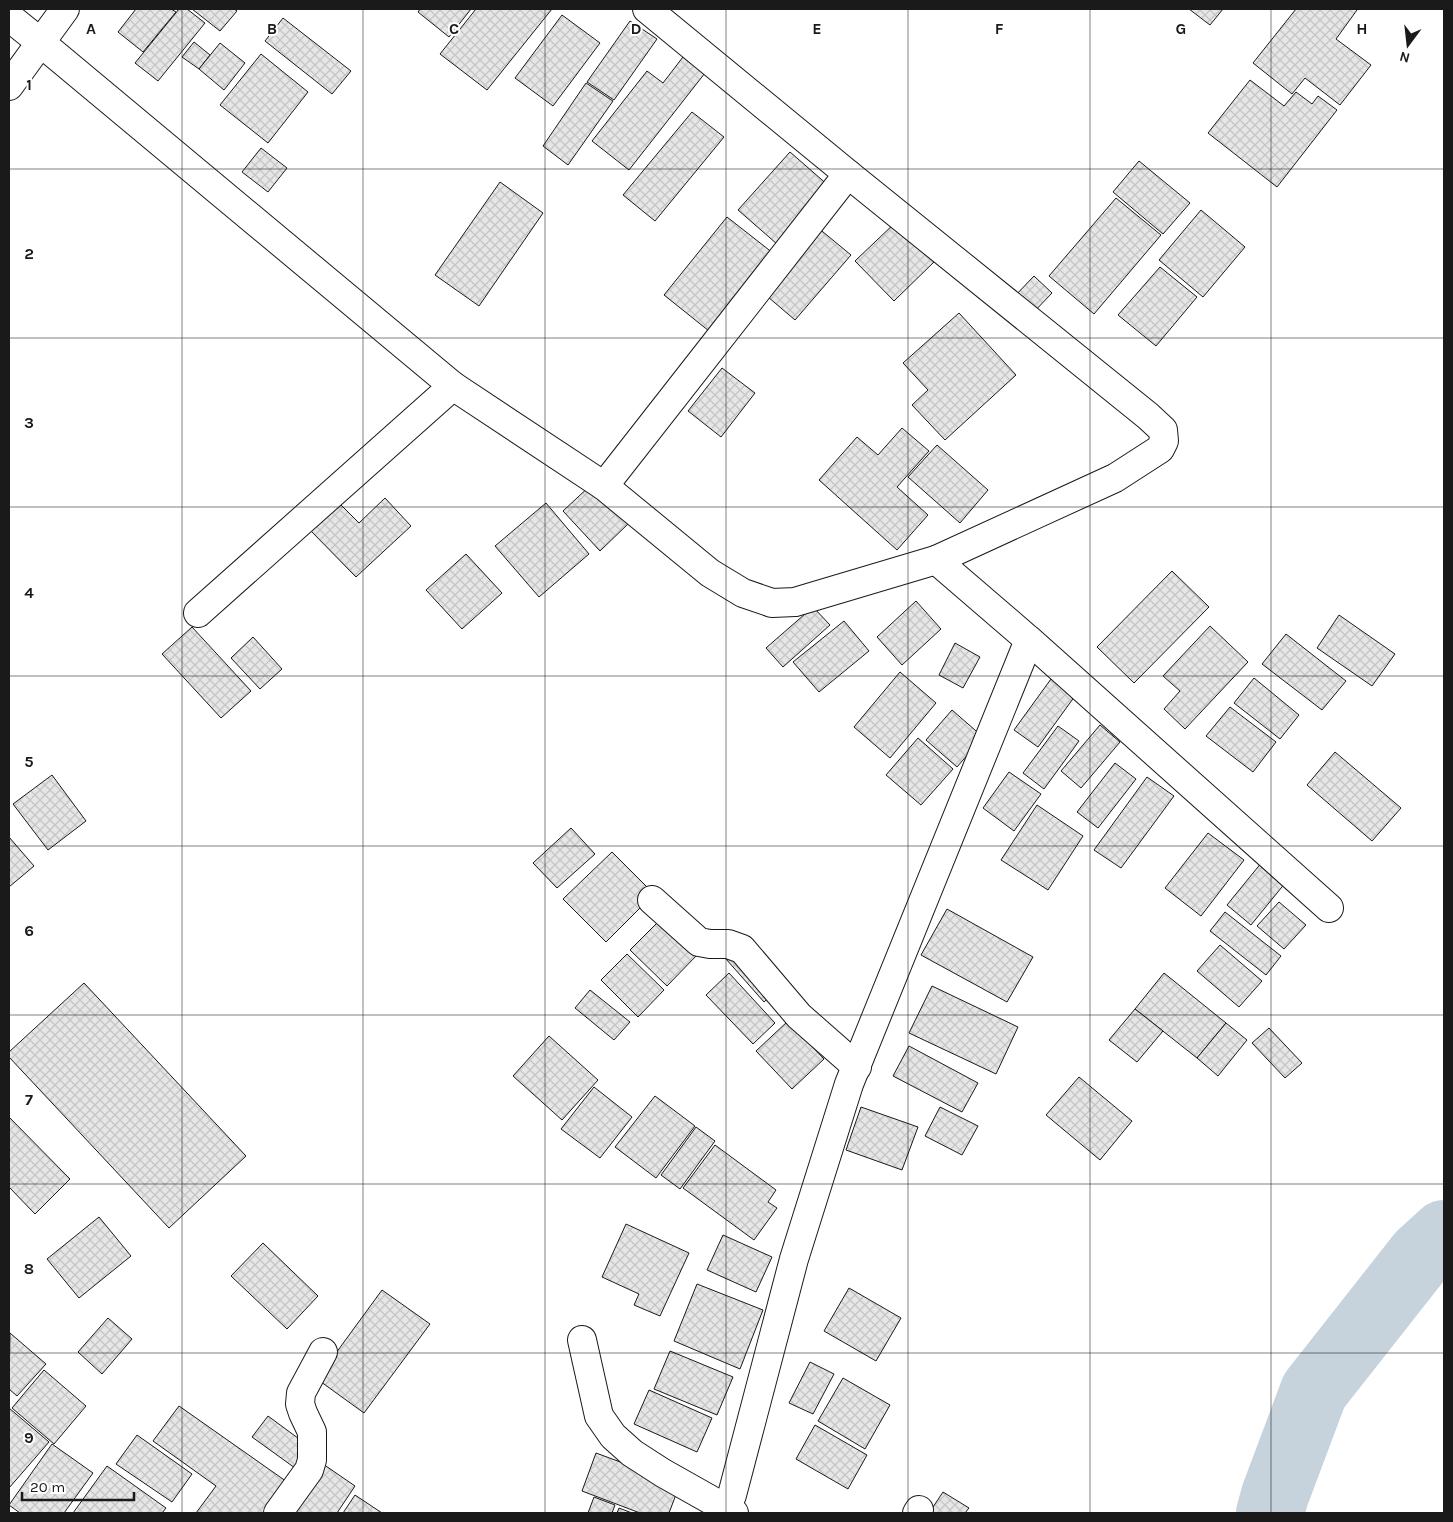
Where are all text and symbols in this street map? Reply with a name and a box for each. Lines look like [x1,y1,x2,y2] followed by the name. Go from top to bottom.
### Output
[86,19,96,38] text: A
[267,19,277,38] text: B
[449,19,459,38] text: C
[631,19,642,38] text: D
[812,19,822,38] text: E
[995,19,1004,38] text: F
[1176,19,1186,38] text: G
[1356,19,1368,38] text: H
[1383,20,1433,70] north arrow
[1398,48,1412,67] text: N
[26,75,32,94] text: 1
[24,244,34,263] text: 2
[24,413,34,432] text: 3
[24,583,34,602] text: 4
[24,752,34,771] text: 5
[24,921,34,940] text: 6
[25,1090,33,1109] text: 7
[24,1259,34,1278] text: 8
[24,1428,34,1447] text: 9
[22,1470,135,1502] scale bar
[30,1478,65,1496] text: 20 m

